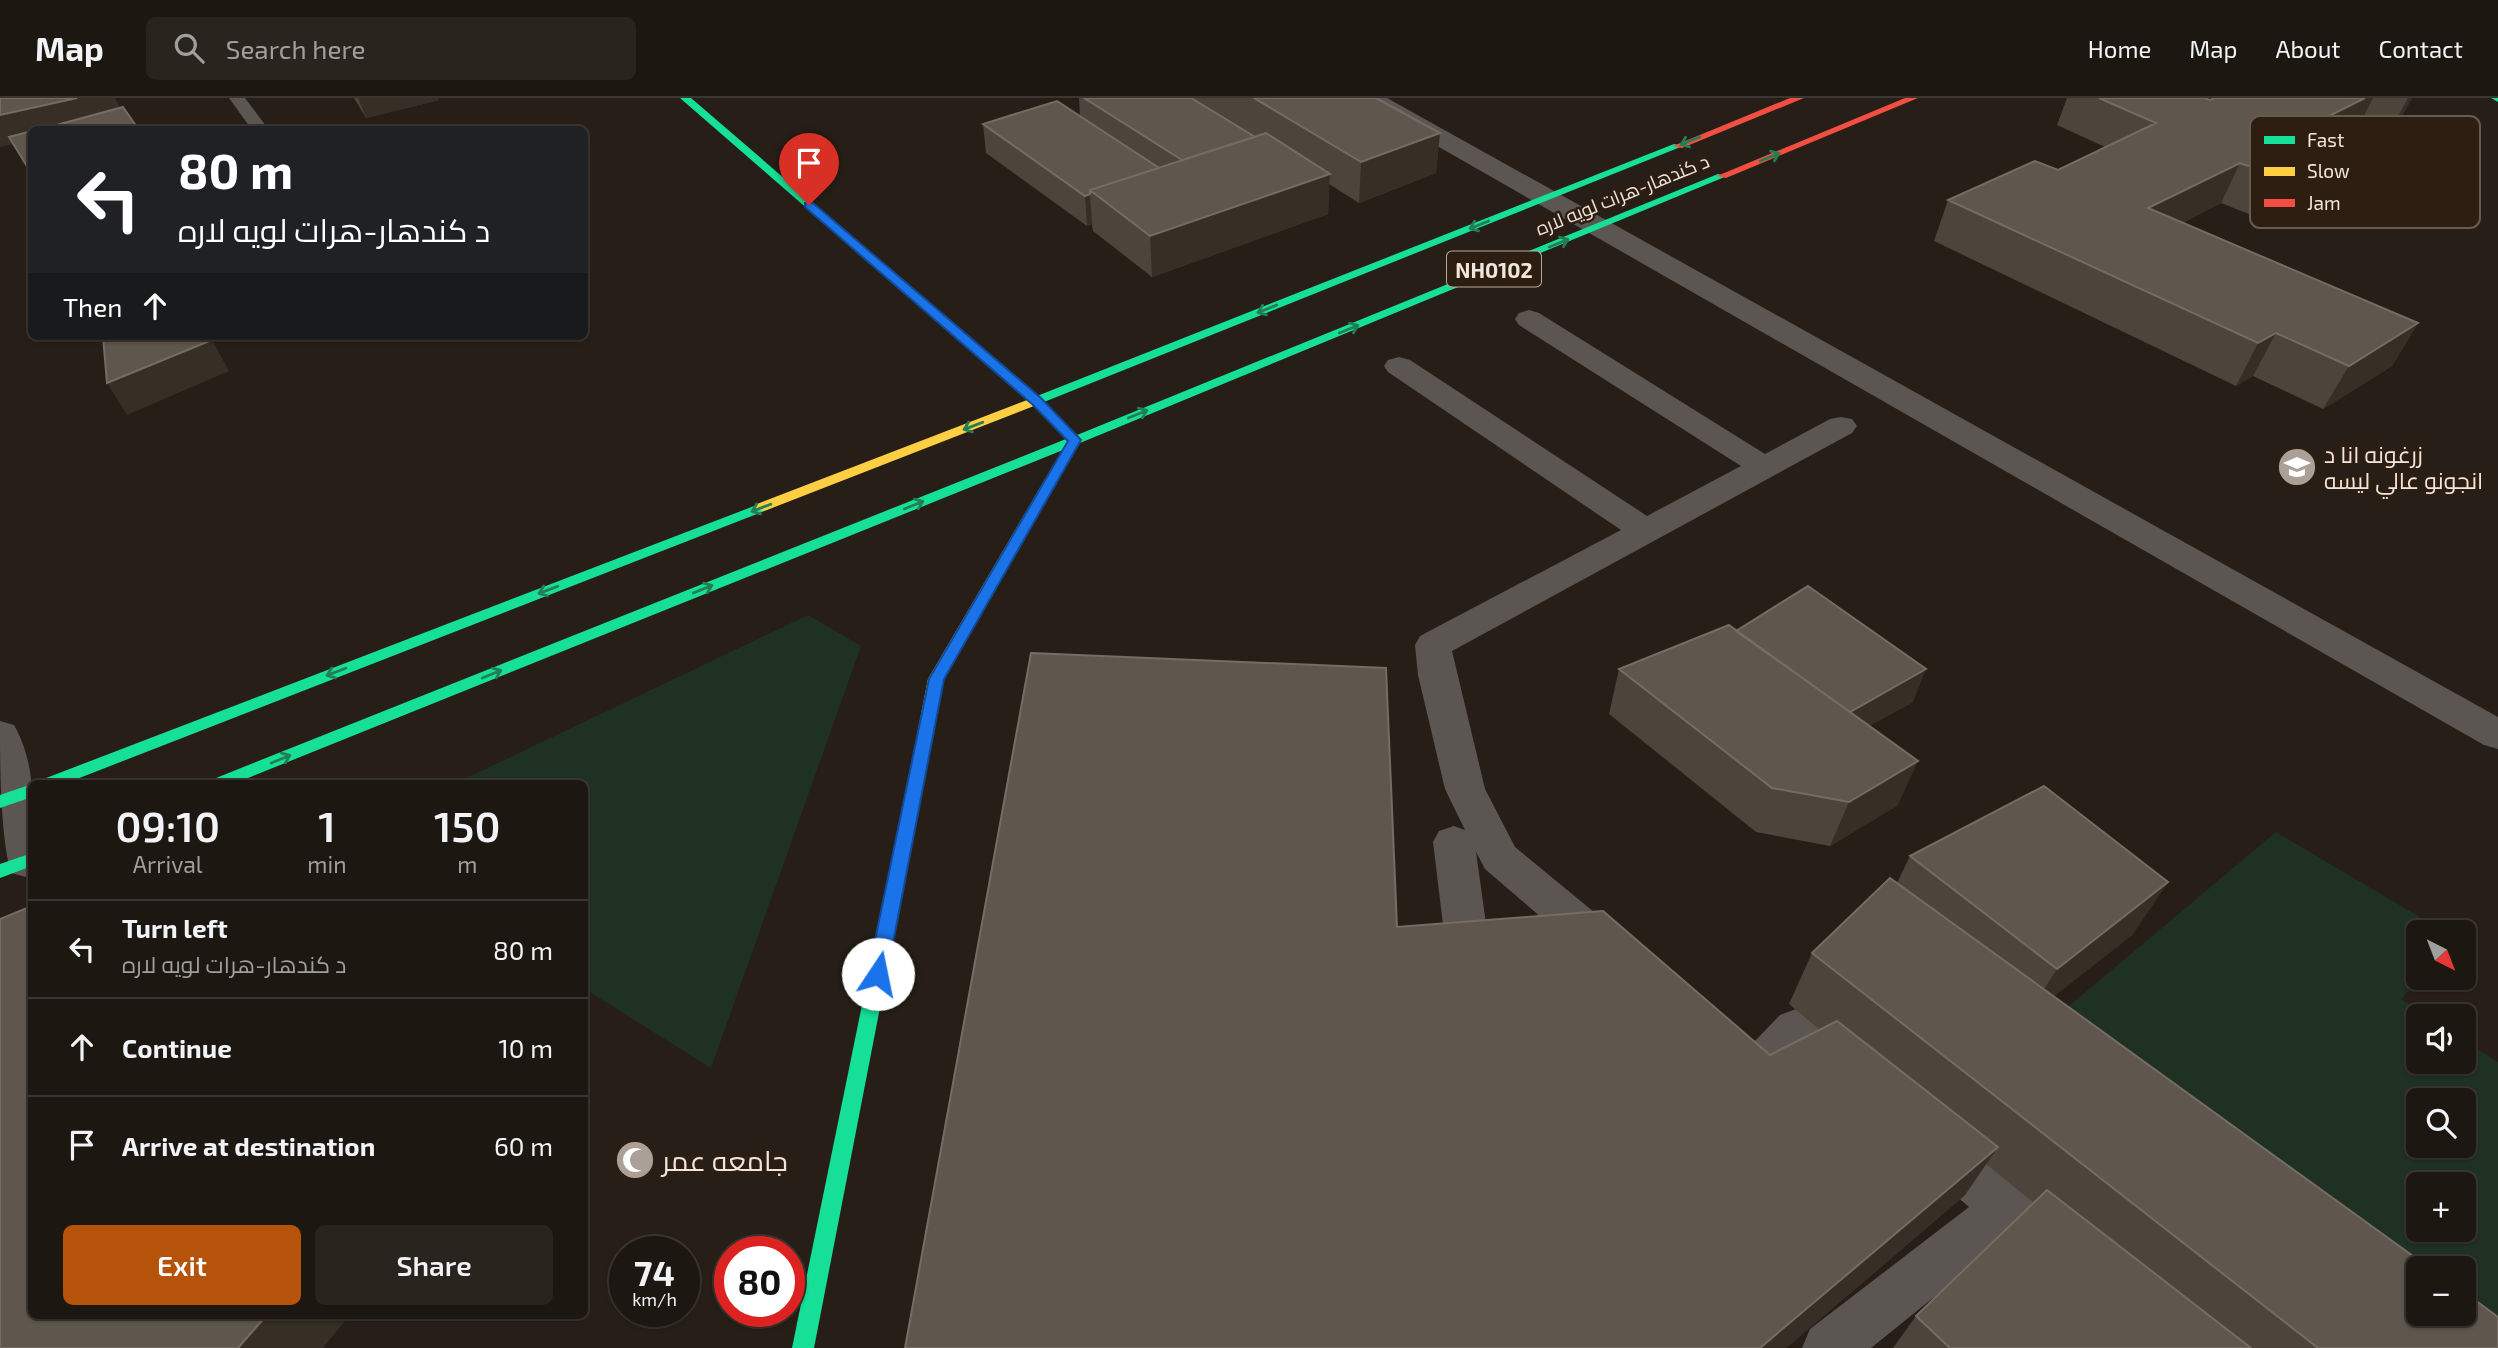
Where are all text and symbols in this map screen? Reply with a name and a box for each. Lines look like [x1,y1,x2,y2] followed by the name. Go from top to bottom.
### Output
[146,17,636,80] search box
[35,28,104,68] text: Map
[170,29,208,67] icon: search
[226,33,365,64] text: Search here
[2088,34,2151,63] text: Home
[2189,34,2237,63] text: Map
[2275,34,2341,63] text: About
[2379,34,2463,63] text: Contact
[2250,116,2480,228] legend
[2307,128,2344,151] text: Fast
[779,133,839,205] pin
[1680,136,1702,149] one-way arrow
[178,140,293,199] text: 80 m
[790,144,828,182] icon: arrive
[1532,149,1713,240] street label: د کندهار-هرات لويه لاره
[1759,149,1780,162] one-way arrow
[63,154,154,245] icon: left
[2307,159,2350,182] text: Slow
[2307,191,2341,214] text: Jam
[178,210,490,248] text: د کندهار-هرات لويه لاره
[1468,220,1490,233] one-way arrow
[1548,235,1570,248] one-way arrow
[1447,252,1541,286] road number: NH0102
[136,287,174,325] icon: ahead
[63,291,122,322] text: Then
[1257,304,1279,317] one-way arrow
[1337,321,1359,334] one-way arrow
[1127,407,1148,420] one-way arrow
[962,420,984,433] one-way arrow
[2324,440,2483,499] place label: زرغونه انا د انجونو عالي لیسه
[2276,446,2318,488] school or university icon: زرغونه انا د انجونو عالي لیسه
[903,497,925,510] one-way arrow
[750,502,772,515] one-way arrow
[692,582,713,595] one-way arrow
[538,584,560,597] one-way arrow
[481,666,502,679] one-way arrow
[326,667,348,679] one-way arrow
[269,751,291,764] one-way arrow
[115,800,220,850] text: 09:10
[318,800,336,850] text: 1
[434,800,501,850] text: 150
[133,850,203,878] text: Arrival
[307,850,347,878] text: min
[457,850,477,878] text: m
[122,912,228,943] text: Turn left
[2406,920,2476,990] north arrow
[2406,920,2476,1326] map controls
[63,930,101,968] icon: left
[493,934,553,965] text: 80 m
[841,937,915,1011] position arrow
[122,950,346,978] text: د کندهار-هرات لويه لاره
[2406,1004,2476,1074] button: sound
[63,1028,101,1066] icon: ahead
[122,1032,232,1063] text: Continue
[498,1032,553,1063] text: 10 m
[2406,1088,2476,1158] button: search
[63,1126,101,1164] icon: arrive
[122,1130,375,1161] text: Arrive at destination
[494,1130,553,1161] text: 60 m
[614,1139,656,1181] mosque icon: جامعه عمر
[660,1143,788,1177] place label: جامعه عمر
[2406,1172,2476,1242] button: +
[63,1225,301,1305] button: Exit
[315,1225,553,1305] button: Share
[714,1236,805,1327] speed limit sign: 80
[634,1251,675,1293] text: 74
[2406,1256,2476,1326] button: −
[632,1288,677,1310] text: km/h

